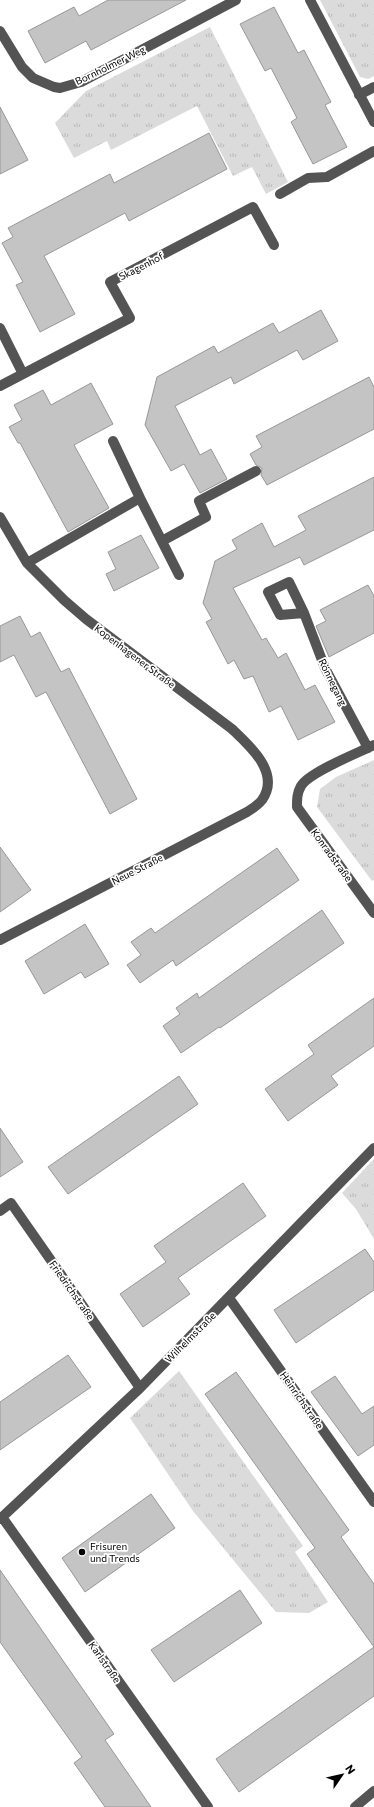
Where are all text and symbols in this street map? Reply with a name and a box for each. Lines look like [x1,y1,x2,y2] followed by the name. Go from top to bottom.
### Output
[73,43,148,87] street label: Bornholmer Weg
[117,250,165,282] street label: Skagenhof
[92,622,178,690] street label: Kopenhagener Straße
[316,657,350,708] street label: Rönnegang
[309,826,355,884] street label: Konradstraße
[109,851,165,887] street label: Neue Straße
[47,1258,97,1322] street label: Friedrichstraße
[162,1309,218,1365] street label: Wilhelmstraße
[278,1369,326,1431] street label: Heinrichstraße
[90,1540,140,1564] place label: Frisuren und Trends
[77,1547,87,1557] marker: Frisuren und Trends
[86,1639,124,1685] street label: Karlstraße
[322,1755,362,1795] north arrow
[343,1762,358,1776] text: N

